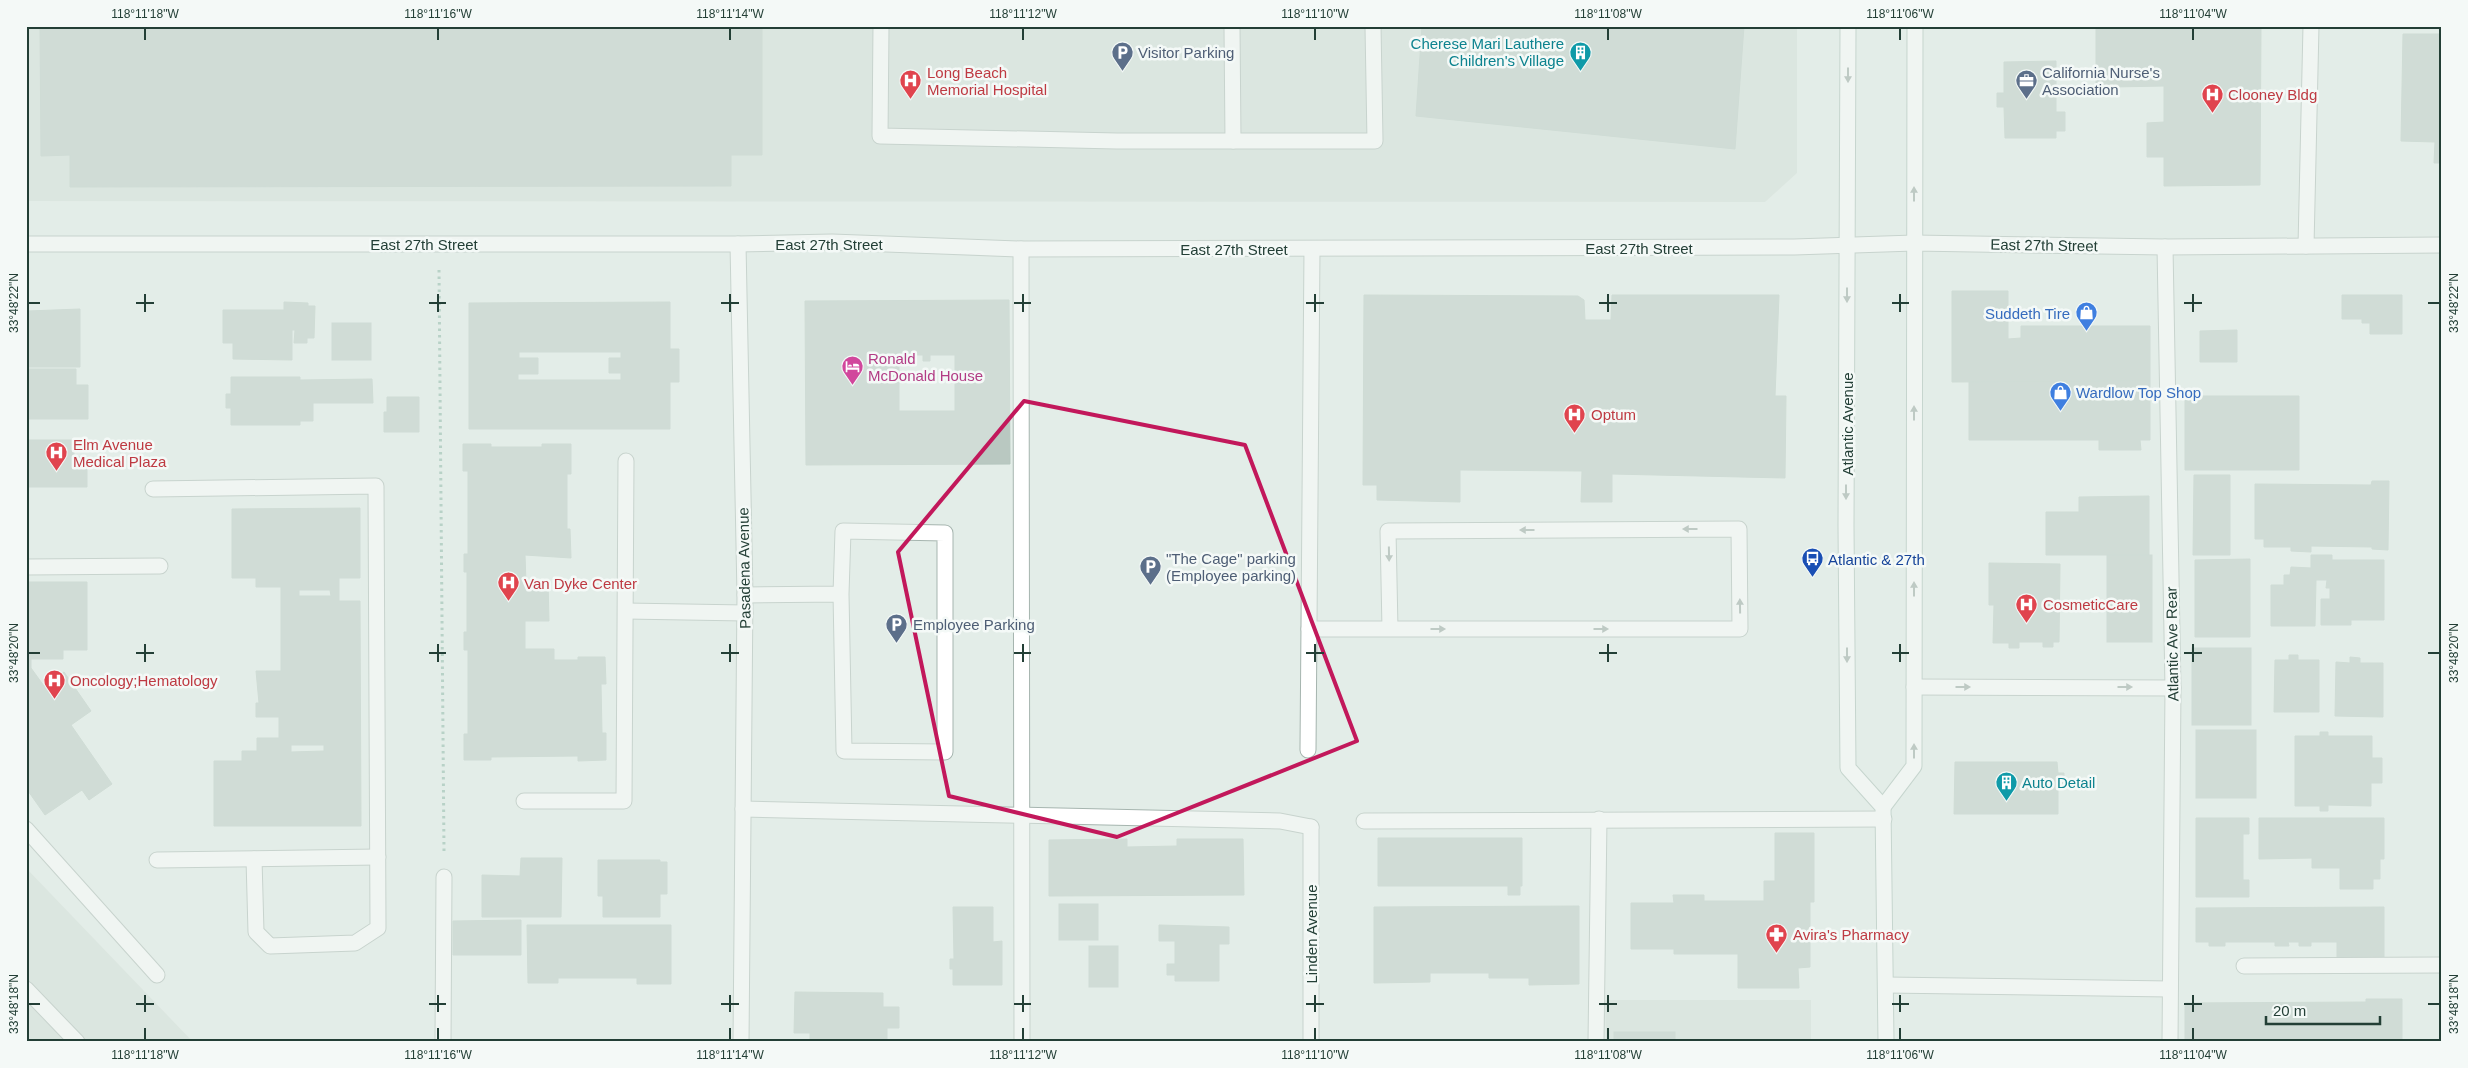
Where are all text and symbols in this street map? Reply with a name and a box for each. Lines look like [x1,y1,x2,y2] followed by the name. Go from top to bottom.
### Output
[111,7,179,21] text: 118°11'18"W
[404,7,472,21] text: 118°11'16"W
[696,7,764,21] text: 118°11'14"W
[989,7,1057,21] text: 118°11'12"W
[1281,7,1349,21] text: 118°11'10"W
[1574,7,1642,21] text: 118°11'08"W
[1866,7,1934,21] text: 118°11'06"W
[2159,7,2227,21] text: 118°11'04"W
[1411,35,1564,69] place label: Cherese Mari Lauthere Children's Village
[1110,40,1134,71] parking icon: Visitor Parking
[1568,40,1592,71] building icon: Cherese Mari Lauthere Children's Village
[1138,44,1234,61] place label: Visitor Parking
[927,64,1047,98] place label: Long Beach Memorial Hospital
[2042,64,2160,98] place label: California Nurse's Association
[1844,67,1852,83] one-way arrow
[899,69,923,100] hospital icon: Long Beach Memorial Hospital
[2014,69,2038,100] office icon: California Nurse's Association
[2200,82,2224,113] hospital icon: Clooney Bldg
[2228,86,2317,103] place label: Clooney Bldg
[1910,186,1918,202] one-way arrow
[370,236,479,253] street label: East 27th Street
[775,236,884,253] street label: East 27th Street
[1990,236,2099,254] street label: East 27th Street
[1585,240,1694,257] street label: East 27th Street
[1180,241,1289,258] street label: East 27th Street
[7,273,21,333] text: 33°48'22"N
[2447,273,2461,333] text: 33°48'22"N
[1843,287,1851,303] one-way arrow
[2074,301,2098,332] shop icon: Suddeth Tire
[1985,305,2070,322] place label: Suddeth Tire
[868,350,983,384] place label: Ronald McDonald House
[840,355,864,386] hotel icon: Ronald McDonald House
[1839,372,1856,476] street label: Atlantic Avenue
[2048,380,2072,411] shop icon: Wardlow Top Shop
[2076,384,2201,401] place label: Wardlow Top Shop
[1563,402,1587,433] hospital icon: Optum
[1910,405,1918,421] one-way arrow
[1591,406,1636,423] place label: Optum
[73,436,167,470] place label: Elm Avenue Medical Plaza
[45,441,69,472] hospital icon: Elm Avenue Medical Plaza
[1842,485,1850,501] one-way arrow
[734,507,754,629] street label: Pasadena Avenue
[1682,525,1698,533] one-way arrow
[1519,526,1535,534] one-way arrow
[1385,546,1393,562] one-way arrow
[1800,547,1824,578] bus stop icon: Atlantic & 27th
[1166,550,1296,584] place label: "The Cage" parking (Employee parking)
[1828,551,1925,568] place label: Atlantic & 27th
[1138,555,1162,586] parking icon: "The Cage" parking (Employee parking)
[496,571,520,602] hospital icon: Van Dyke Center
[524,575,637,592] place label: Van Dyke Center
[1910,580,1918,596] one-way arrow
[2162,586,2182,702] street label: Atlantic Ave Rear
[2015,592,2039,623] hospital icon: CosmeticCare
[2043,596,2138,613] place label: CosmeticCare
[1736,598,1744,614] one-way arrow
[885,612,909,643] parking icon: Employee Parking
[913,616,1035,633] place label: Employee Parking
[7,623,21,683] text: 33°48'20"N
[2447,623,2461,683] text: 33°48'20"N
[1431,625,1447,633] one-way arrow
[1593,625,1609,633] one-way arrow
[1843,647,1851,663] one-way arrow
[42,668,66,699] hospital icon: Oncology;Hematology
[70,672,218,689] place label: Oncology;Hematology
[1955,683,1971,691] one-way arrow
[2117,684,2133,692] one-way arrow
[1910,743,1918,759] one-way arrow
[1994,770,2018,801] building icon: Auto Detail
[2022,774,2095,791] place label: Auto Detail
[1303,885,1320,984] street label: Linden Avenue
[1765,922,1789,953] pharmacy icon: Avira's Pharmacy
[1793,926,1909,943] place label: Avira's Pharmacy
[7,974,21,1034] text: 33°48'18"N
[2447,974,2461,1034] text: 33°48'18"N
[2266,993,2379,1025] scale bar
[2273,1002,2306,1019] text: 20 m
[111,1048,179,1062] text: 118°11'18"W
[404,1048,472,1062] text: 118°11'16"W
[696,1048,764,1062] text: 118°11'14"W
[989,1048,1057,1062] text: 118°11'12"W
[1281,1048,1349,1062] text: 118°11'10"W
[1574,1048,1642,1062] text: 118°11'08"W
[1866,1048,1934,1062] text: 118°11'06"W
[2159,1048,2227,1062] text: 118°11'04"W

